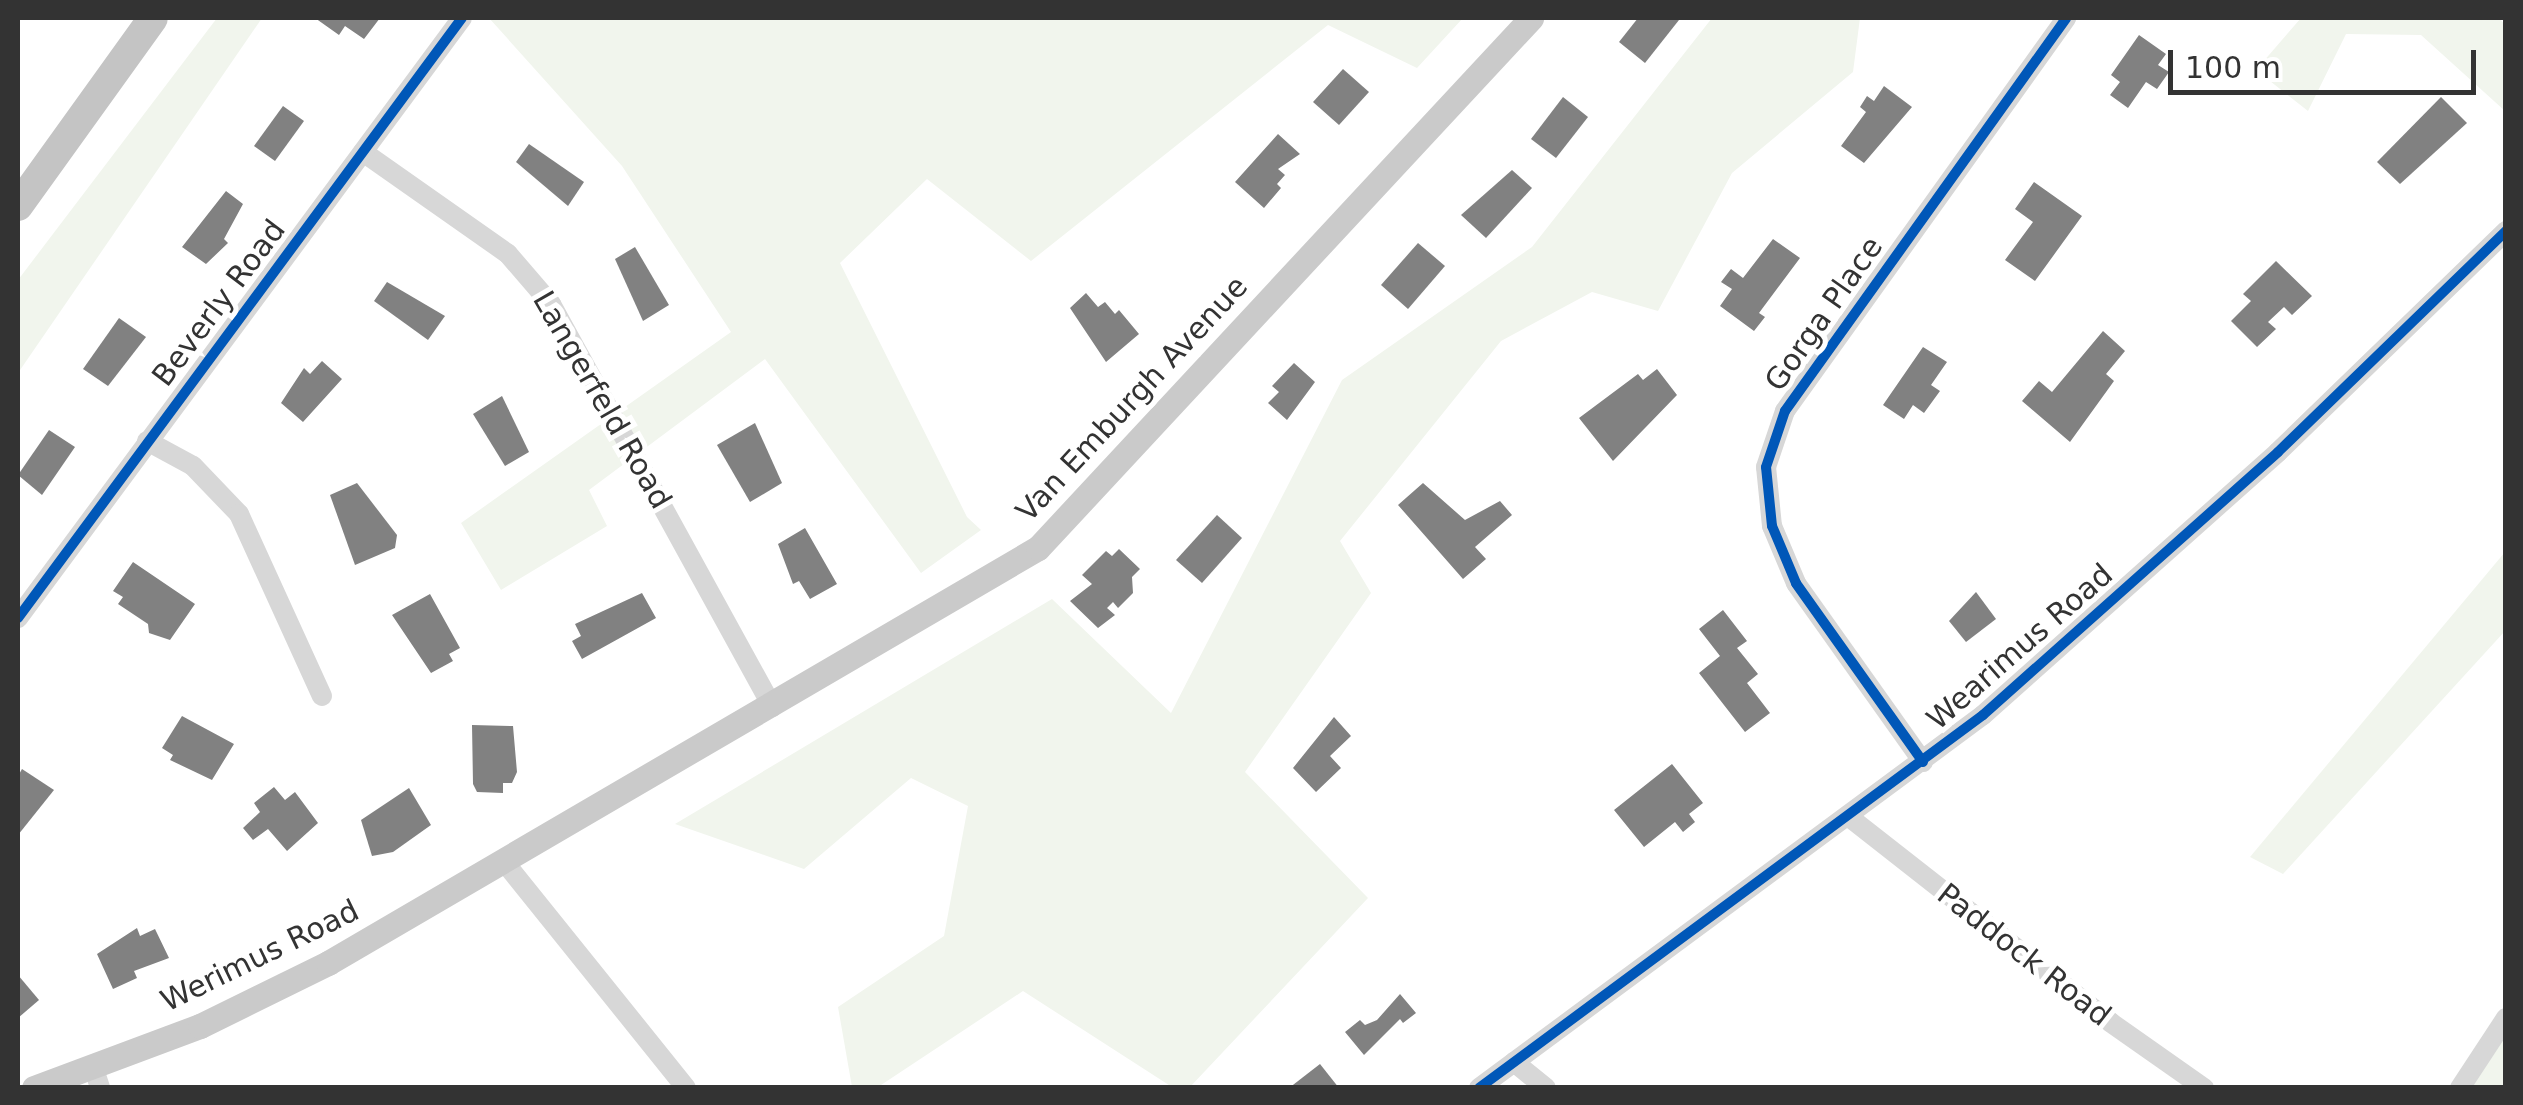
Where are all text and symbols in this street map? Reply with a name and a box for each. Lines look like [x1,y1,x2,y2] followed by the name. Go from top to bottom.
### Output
[2173,30,2480,92] scale bar
[2185,50,2281,85] text: 100 m
[145,213,293,393] street label: Beverly Road
[1758,230,1890,398] street label: Gorga Place
[1009,269,1255,529] street label: Van Emburgh Avenue
[525,285,679,515] street label: Langerfeld Road
[1920,557,2120,737] street label: Wearimus Road
[1930,876,2118,1034] street label: Paddock Road
[155,893,365,1019] street label: Werimus Road

